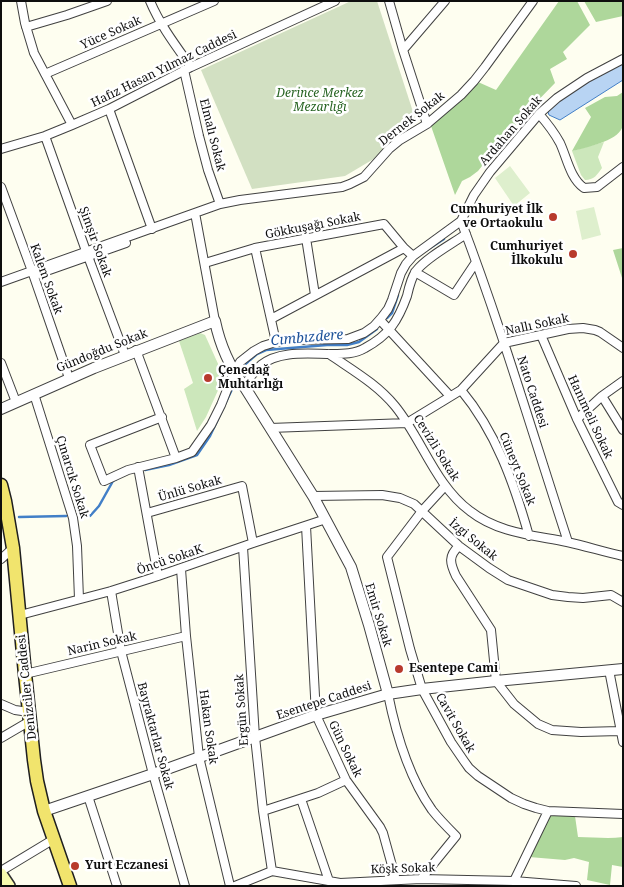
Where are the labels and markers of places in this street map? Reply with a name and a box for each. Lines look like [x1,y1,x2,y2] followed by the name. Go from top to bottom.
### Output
[450,203,543,231] place label: Cumhuriyet İlk ve Ortaokulu
[547,211,559,223] marker: Cumhuriyet İlk ve Ortaokulu
[490,240,563,268] place label: Cumhuriyet İlkokulu
[567,248,579,260] marker: Cumhuriyet İlkokulu
[218,364,283,392] place label: Çenedağ Muhtarlığı
[202,372,214,384] marker: Çenedağ Muhtarlığı
[409,662,498,676] place label: Esentepe Cami
[393,663,405,675] marker: Esentepe Cami
[85,859,168,873] place label: Yurt Eczanesi
[69,860,81,872] marker: Yurt Eczanesi

